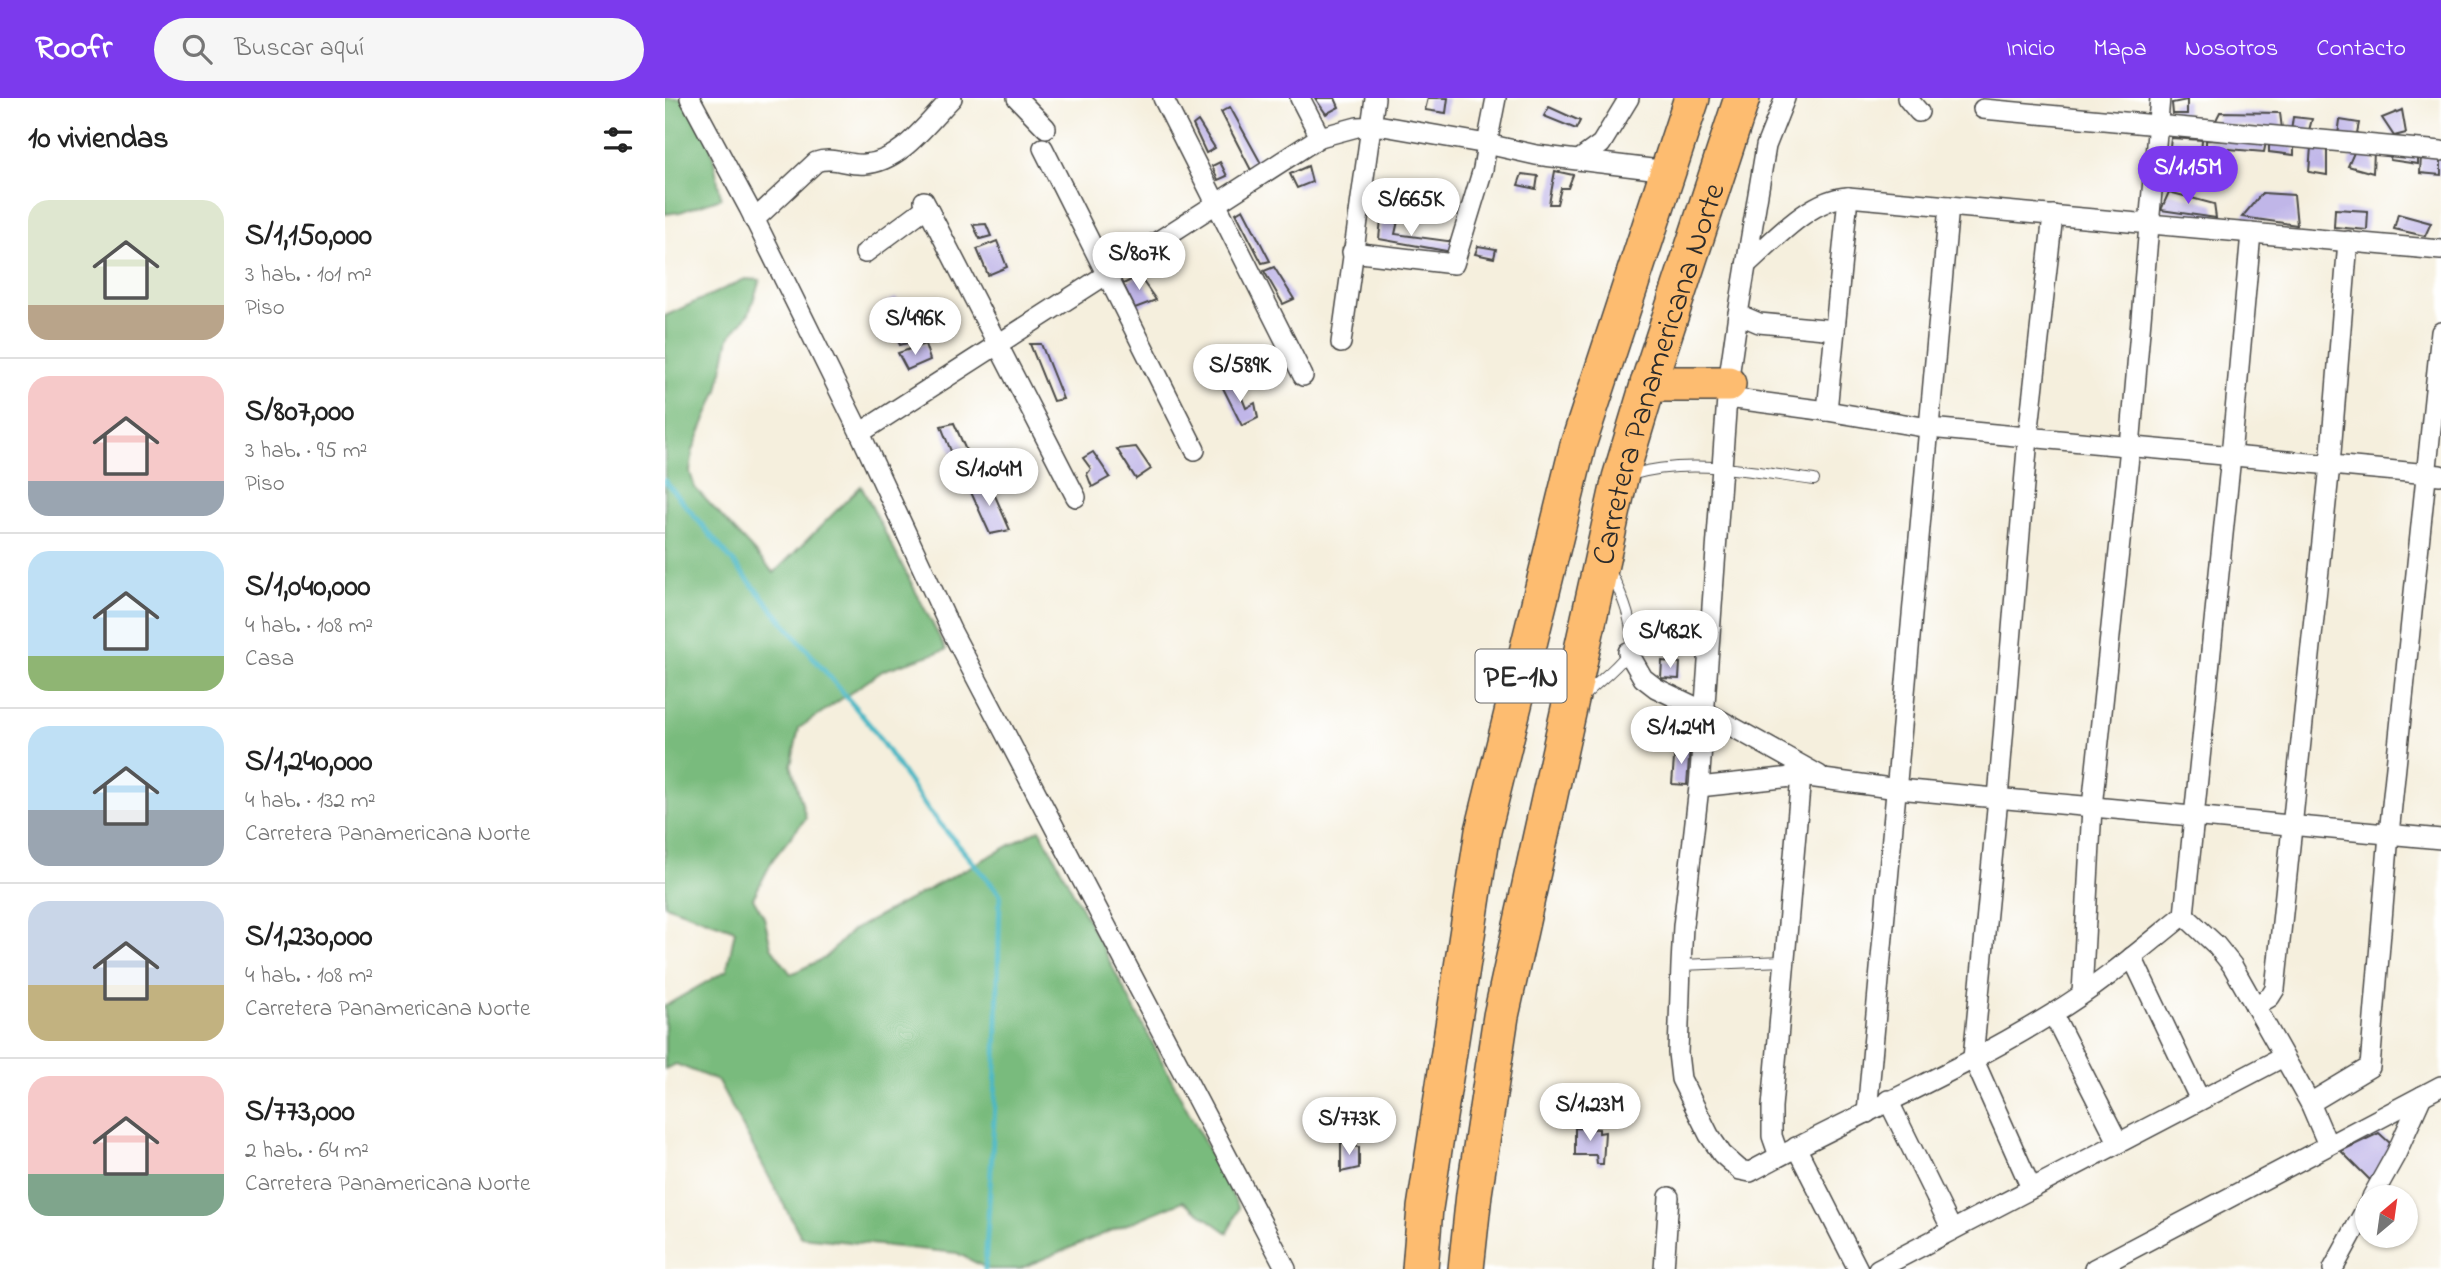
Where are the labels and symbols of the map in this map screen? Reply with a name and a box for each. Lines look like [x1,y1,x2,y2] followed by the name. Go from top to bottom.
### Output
[2123,146,2253,206] pin: S/1.15M
[1581,177,1740,570] street label: Carretera Panamericana Norte
[1354,178,1468,238] pin: S/665K
[1082,232,1196,292] pin: S/807K
[858,298,972,357] pin: S/496K
[1183,344,1297,404] pin: S/589K
[924,448,1054,508] pin: S/1.04M
[1613,610,1727,670] pin: S/482K
[1475,650,1567,702] road number: PE-1N
[1616,706,1746,766] pin: S/1.24M
[1525,1084,1655,1143] pin: S/1.23M
[1292,1098,1406,1157] pin: S/773K
[2355,1185,2419,1248] north arrow

